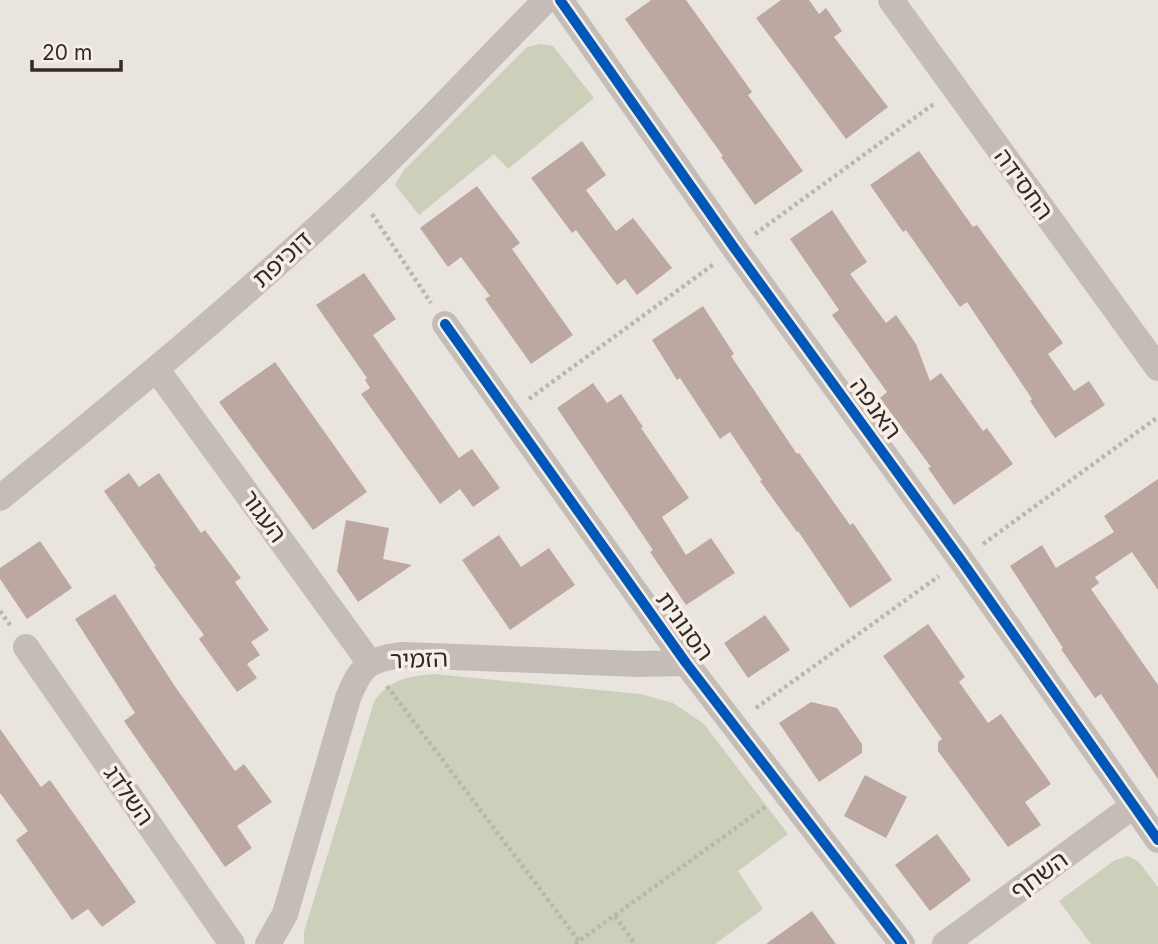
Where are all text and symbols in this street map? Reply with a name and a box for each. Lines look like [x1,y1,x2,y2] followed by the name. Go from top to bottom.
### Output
[32,28,121,72] scale bar
[42,40,92,65] text: 20 m
[988,143,1060,225] street label: החסידה
[246,225,318,293] street label: דוכיפת
[844,372,908,444] street label: האנפה
[235,484,293,548] street label: העגור
[650,586,720,666] street label: הסנונית
[390,643,448,675] street label: הזמיר
[98,759,160,831] street label: השלדג
[1005,845,1073,905] street label: השחף

